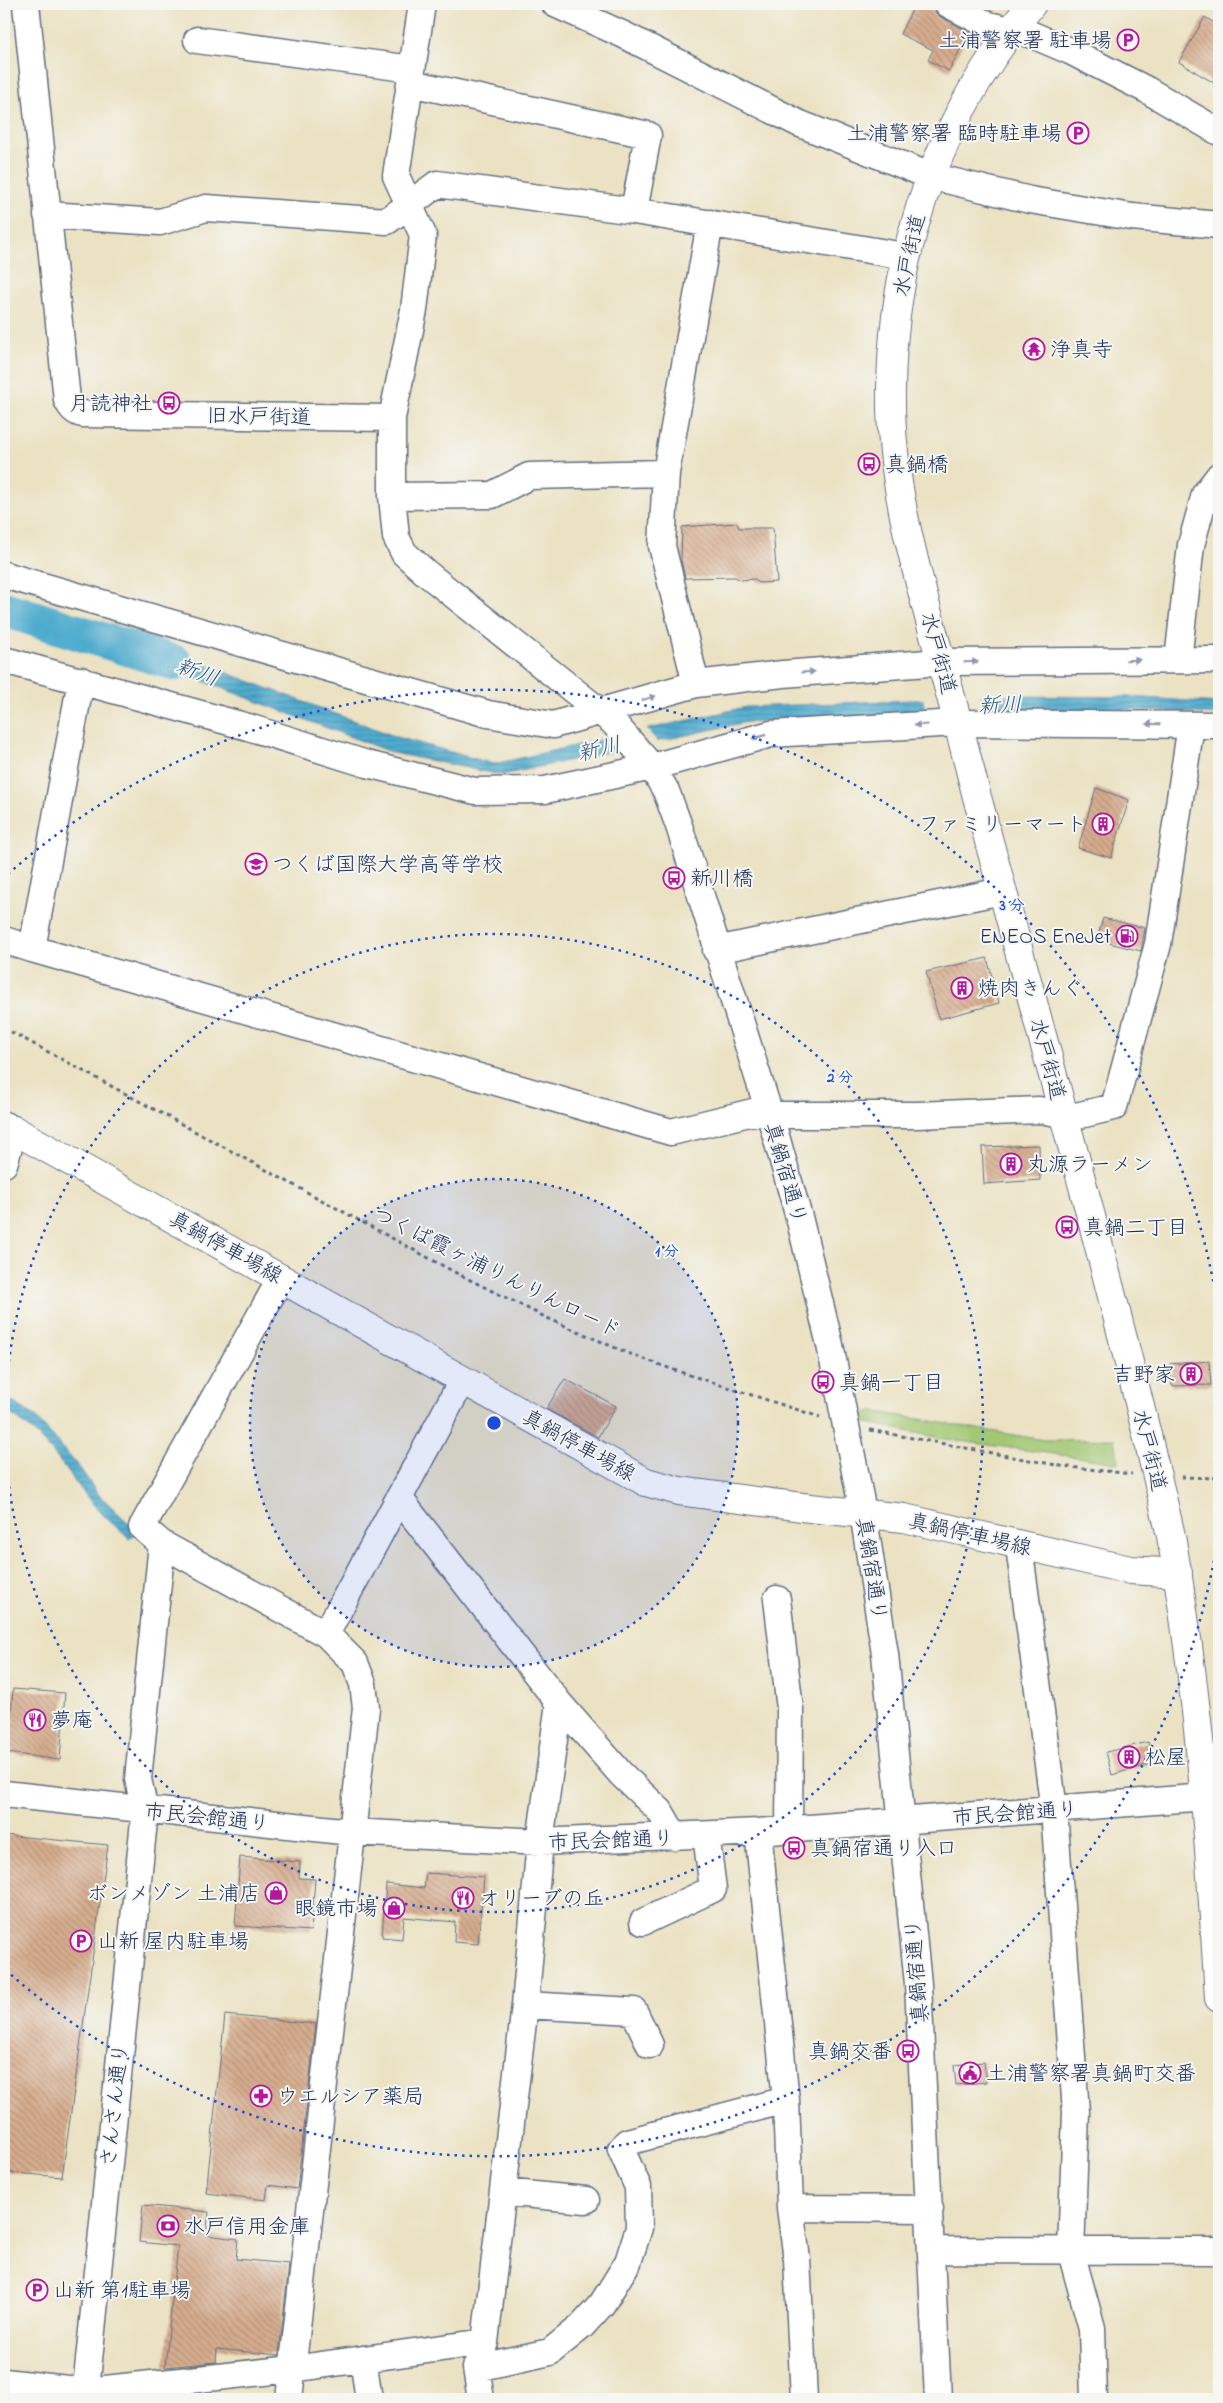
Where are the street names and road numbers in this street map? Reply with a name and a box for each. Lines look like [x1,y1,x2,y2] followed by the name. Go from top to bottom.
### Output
[888,211,934,300] street label: 水戸街道
[206,402,312,434] street label: 旧水戸街道
[912,609,962,698] street label: 水戸街道
[1021,1015,1071,1104] street label: 水戸街道
[755,1119,813,1228] street label: 真鍋宿通り
[367,1200,625,1347] street label: つくば霞ヶ浦りんりんロード
[163,1205,287,1292] street label: 真鍋停車場線
[516,1403,640,1490] street label: 真鍋停車場線
[1123,1406,1173,1495] street label: 水戸街道
[905,1507,1034,1565] street label: 真鍋停車場線
[847,1515,893,1624] street label: 真鍋宿通り
[951,1796,1079,1834] street label: 市民会館通り
[143,1797,271,1840] street label: 市民会館通り
[548,1825,675,1859] street label: 市民会館通り
[899,1917,937,2024] street label: 真鍋宿通り
[95,2042,137,2169] street label: さんさん通り

